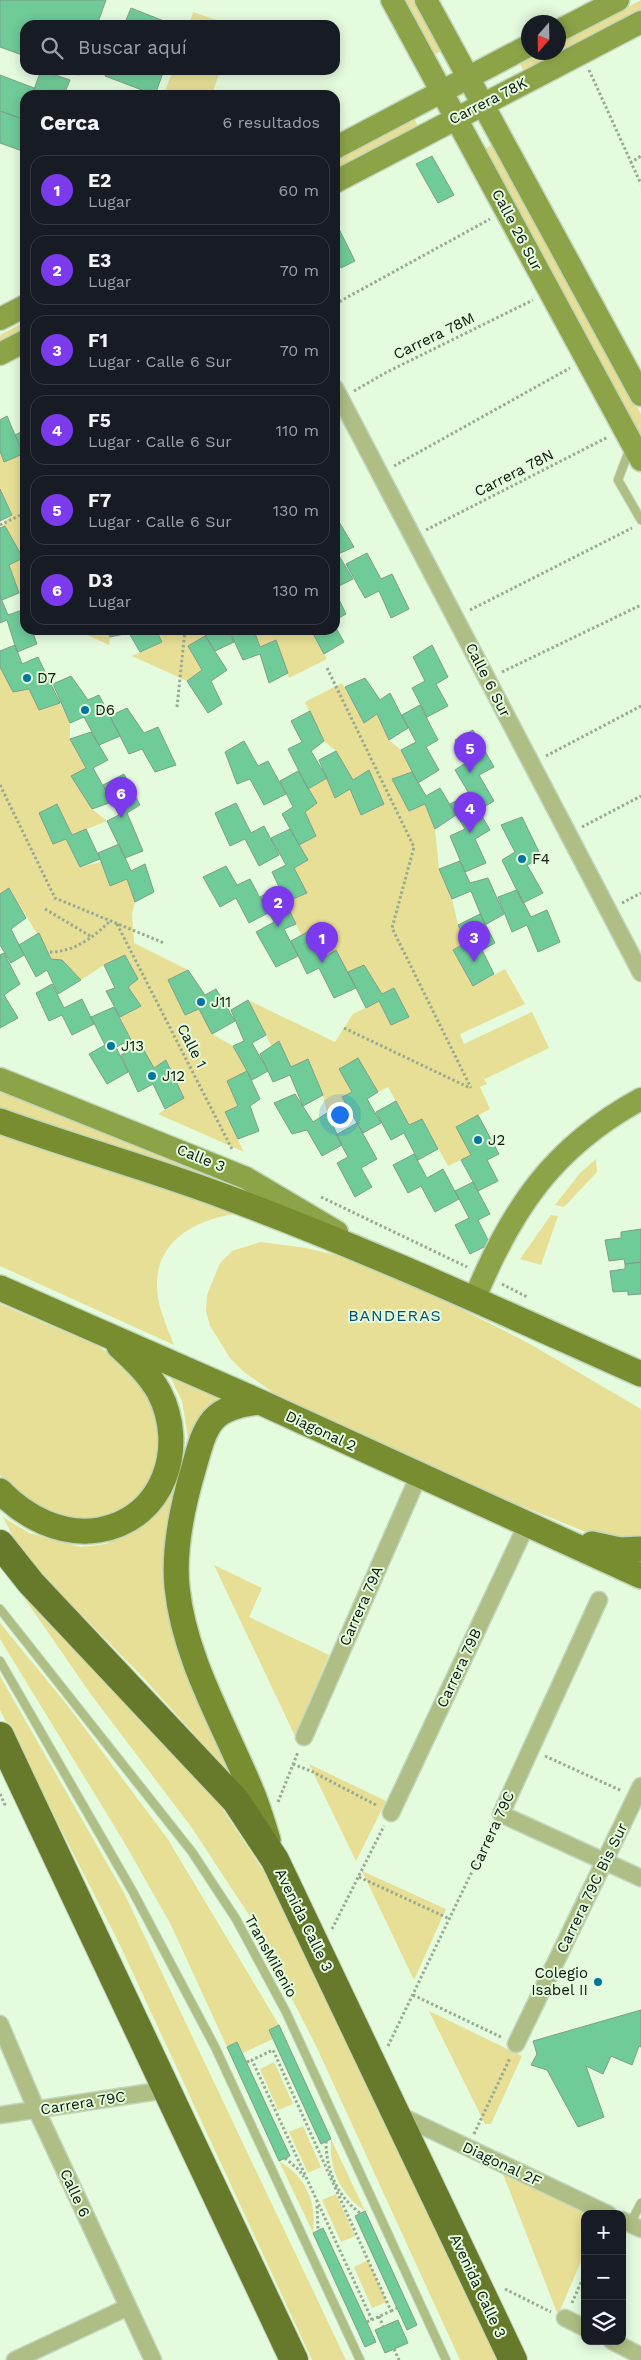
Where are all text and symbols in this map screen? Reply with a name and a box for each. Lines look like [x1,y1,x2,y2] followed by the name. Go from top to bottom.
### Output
[521,15,566,60] north arrow
[20,20,340,75] search box
[38,34,66,62] icon: search
[78,36,187,59] text: Buscar aquí
[446,74,530,128] street label: Carrera 78K
[40,110,99,135] text: Cerca
[223,113,320,132] text: 6 resultados
[88,169,111,192] text: E2
[54,181,60,200] text: 1
[279,181,319,200] text: 60 m
[488,186,546,274] street label: Calle 26 Sur
[88,192,131,211] text: Lugar
[88,249,111,272] text: E3
[52,261,62,280] text: 2
[280,261,319,280] text: 70 m
[88,272,131,291] text: Lugar
[390,309,478,363] street label: Carrera 78M
[88,329,108,352] text: F1
[52,341,62,360] text: 3
[280,341,319,360] text: 70 m
[88,352,232,371] text: Lugar · Calle 6 Sur
[88,409,111,432] text: F5
[52,421,62,440] text: 4
[276,421,319,440] text: 110 m
[88,432,232,451] text: Lugar · Calle 6 Sur
[471,445,557,501] street label: Carrera 78N
[88,489,111,512] text: F7
[52,501,62,520] text: 5
[273,501,319,520] text: 130 m
[88,512,232,531] text: Lugar · Calle 6 Sur
[88,569,113,592] text: D3
[52,581,62,600] text: 6
[273,581,319,600] text: 130 m
[88,592,131,611] text: Lugar
[462,640,514,720] street label: Calle 6 Sur
[37,669,56,687] place label: D7
[21,672,33,684] marker: D7
[95,701,115,719] place label: D6
[79,704,91,716] marker: D6
[454,732,486,773] pin: 5
[105,777,137,818] pin: 6
[454,792,486,833] pin: 4
[532,850,550,868] place label: F4
[516,853,528,865] marker: F4
[262,886,294,927] pin: 2
[458,921,490,962] pin: 3
[306,922,338,963] pin: 1
[211,993,231,1011] place label: J11
[195,996,207,1008] marker: J11
[173,1021,211,1071] street label: Calle 1
[121,1037,144,1055] place label: J13
[105,1040,117,1052] marker: J13
[162,1067,185,1085] place label: J12
[146,1070,158,1082] marker: J12
[327,1102,353,1128] your location
[488,1131,505,1149] place label: J2
[472,1134,484,1146] marker: J2
[174,1140,228,1176] street label: Calle 3
[348,1306,442,1325] district label: BANDERAS
[283,1407,359,1455] street label: Diagonal 2
[335,1563,387,1649] street label: Carrera 79A
[433,1625,485,1711] street label: Carrera 79B
[466,1788,518,1874] street label: Carrera 79C
[553,1820,631,1956] street label: Carrera 79C Bis Sur
[271,1866,337,1974] street label: Avenida Calle 3
[241,1911,301,2001] street label: TransMilenio
[531,1964,588,1999] place label: Colegio Isabel II
[592,1976,604,1988] marker: Colegio Isabel II
[39,2087,127,2119] street label: Carrera 79C
[460,2138,544,2190] street label: Diagonal 2F
[56,2166,94,2220] street label: Calle 6
[581,2210,626,2345] map controls
[581,2210,626,2255] button: +
[446,2231,510,2341] street label: Avenida Calle 3
[581,2255,626,2300] button: −
[581,2300,626,2345] button: layers

